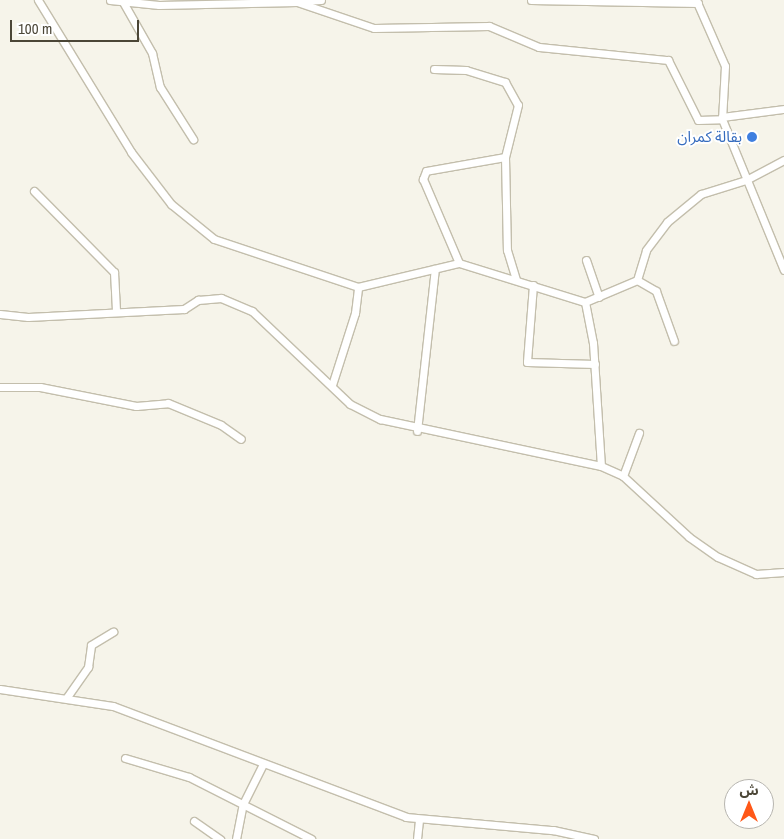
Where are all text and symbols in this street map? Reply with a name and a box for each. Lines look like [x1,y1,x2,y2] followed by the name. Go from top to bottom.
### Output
[12,10,141,42] scale bar
[18,18,52,39] text: 100 m
[677,128,742,146] place label: بقالة كمران
[746,131,758,143] marker: بقالة كمران
[724,779,774,829] north arrow
[739,781,759,799] text: ش

